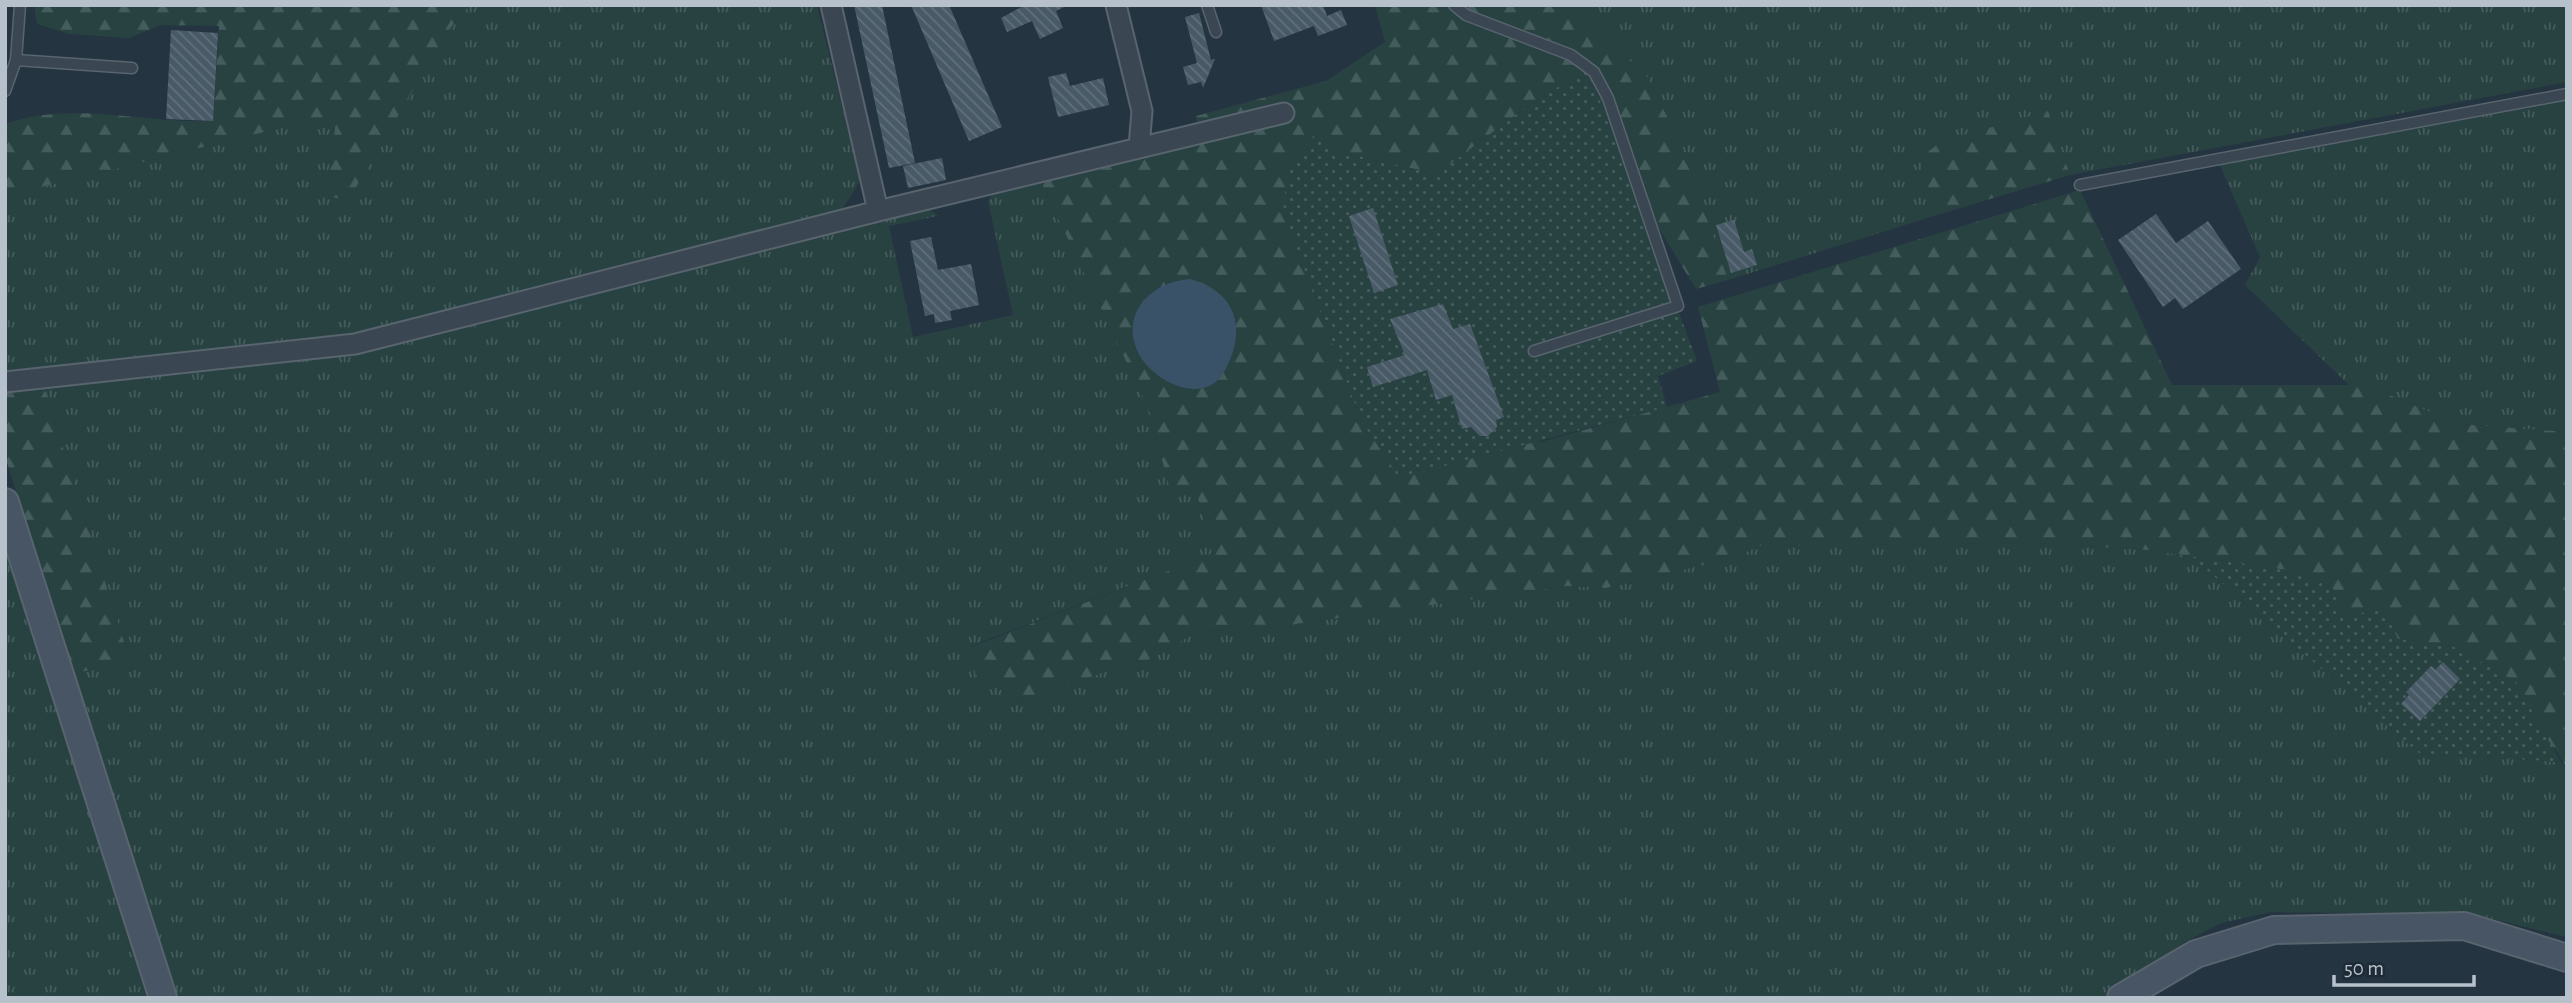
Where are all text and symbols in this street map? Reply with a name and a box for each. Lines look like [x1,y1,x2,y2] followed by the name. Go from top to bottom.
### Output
[2334,944,2474,988] scale bar
[2344,958,2384,979] text: 50 m

